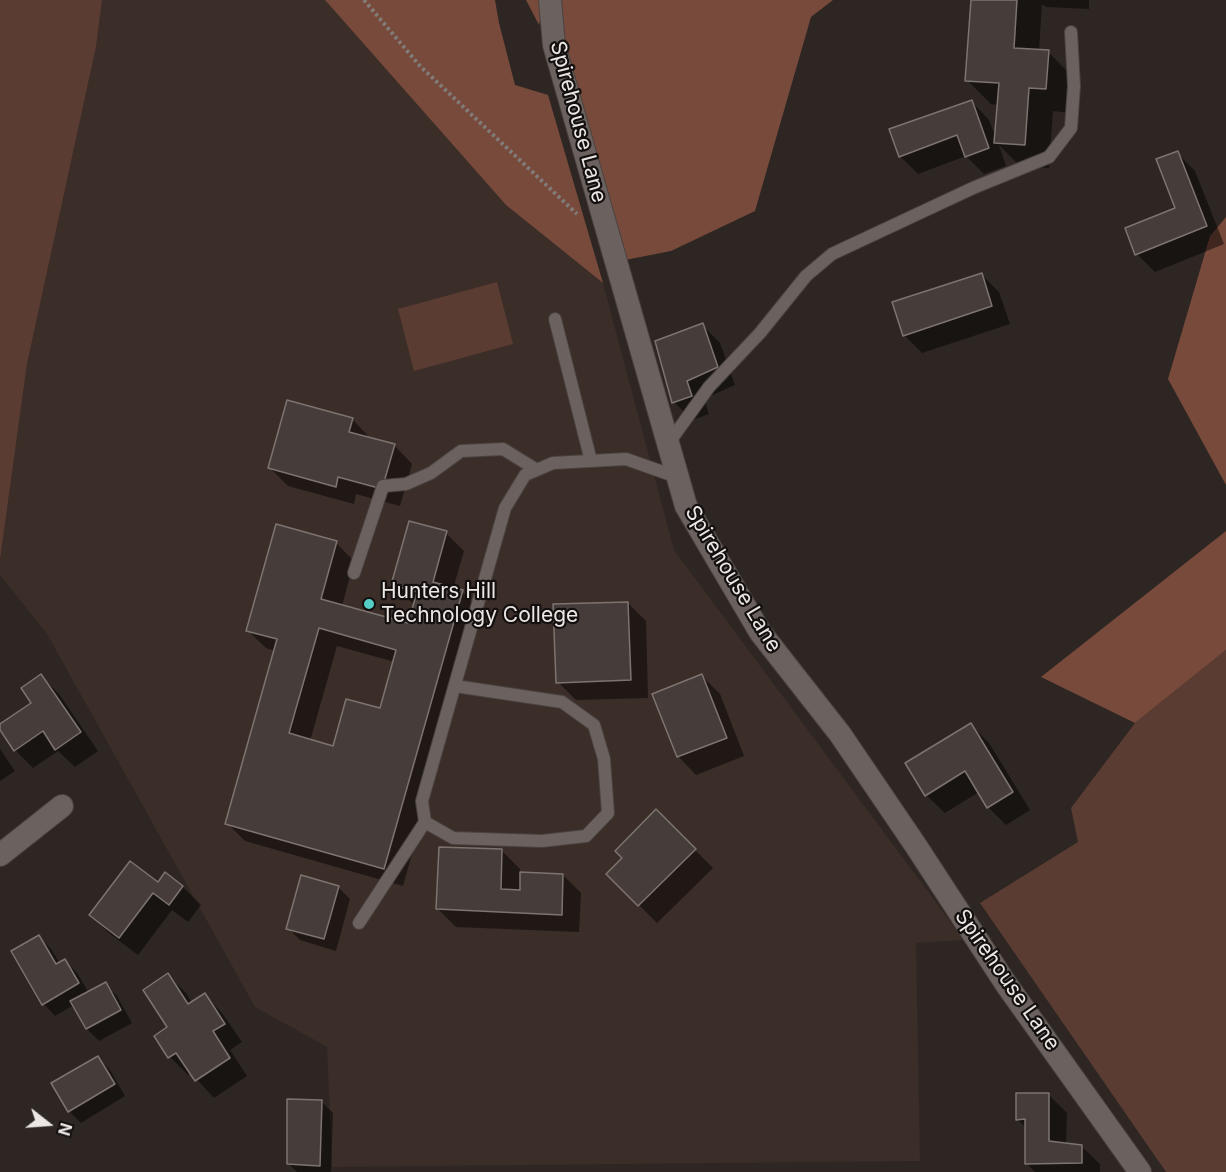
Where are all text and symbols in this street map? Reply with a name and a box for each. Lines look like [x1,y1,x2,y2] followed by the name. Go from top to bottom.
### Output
[544,38,612,206] street label: Spirehouse Lane
[679,501,787,657] street label: Spirehouse Lane
[381,579,578,629] place label: Hunters Hill Technology College
[362,597,376,611] marker: Hunters Hill Technology College
[949,905,1065,1055] street label: Spirehouse Lane
[18,1094,78,1154] north arrow
[54,1120,77,1138] text: N

